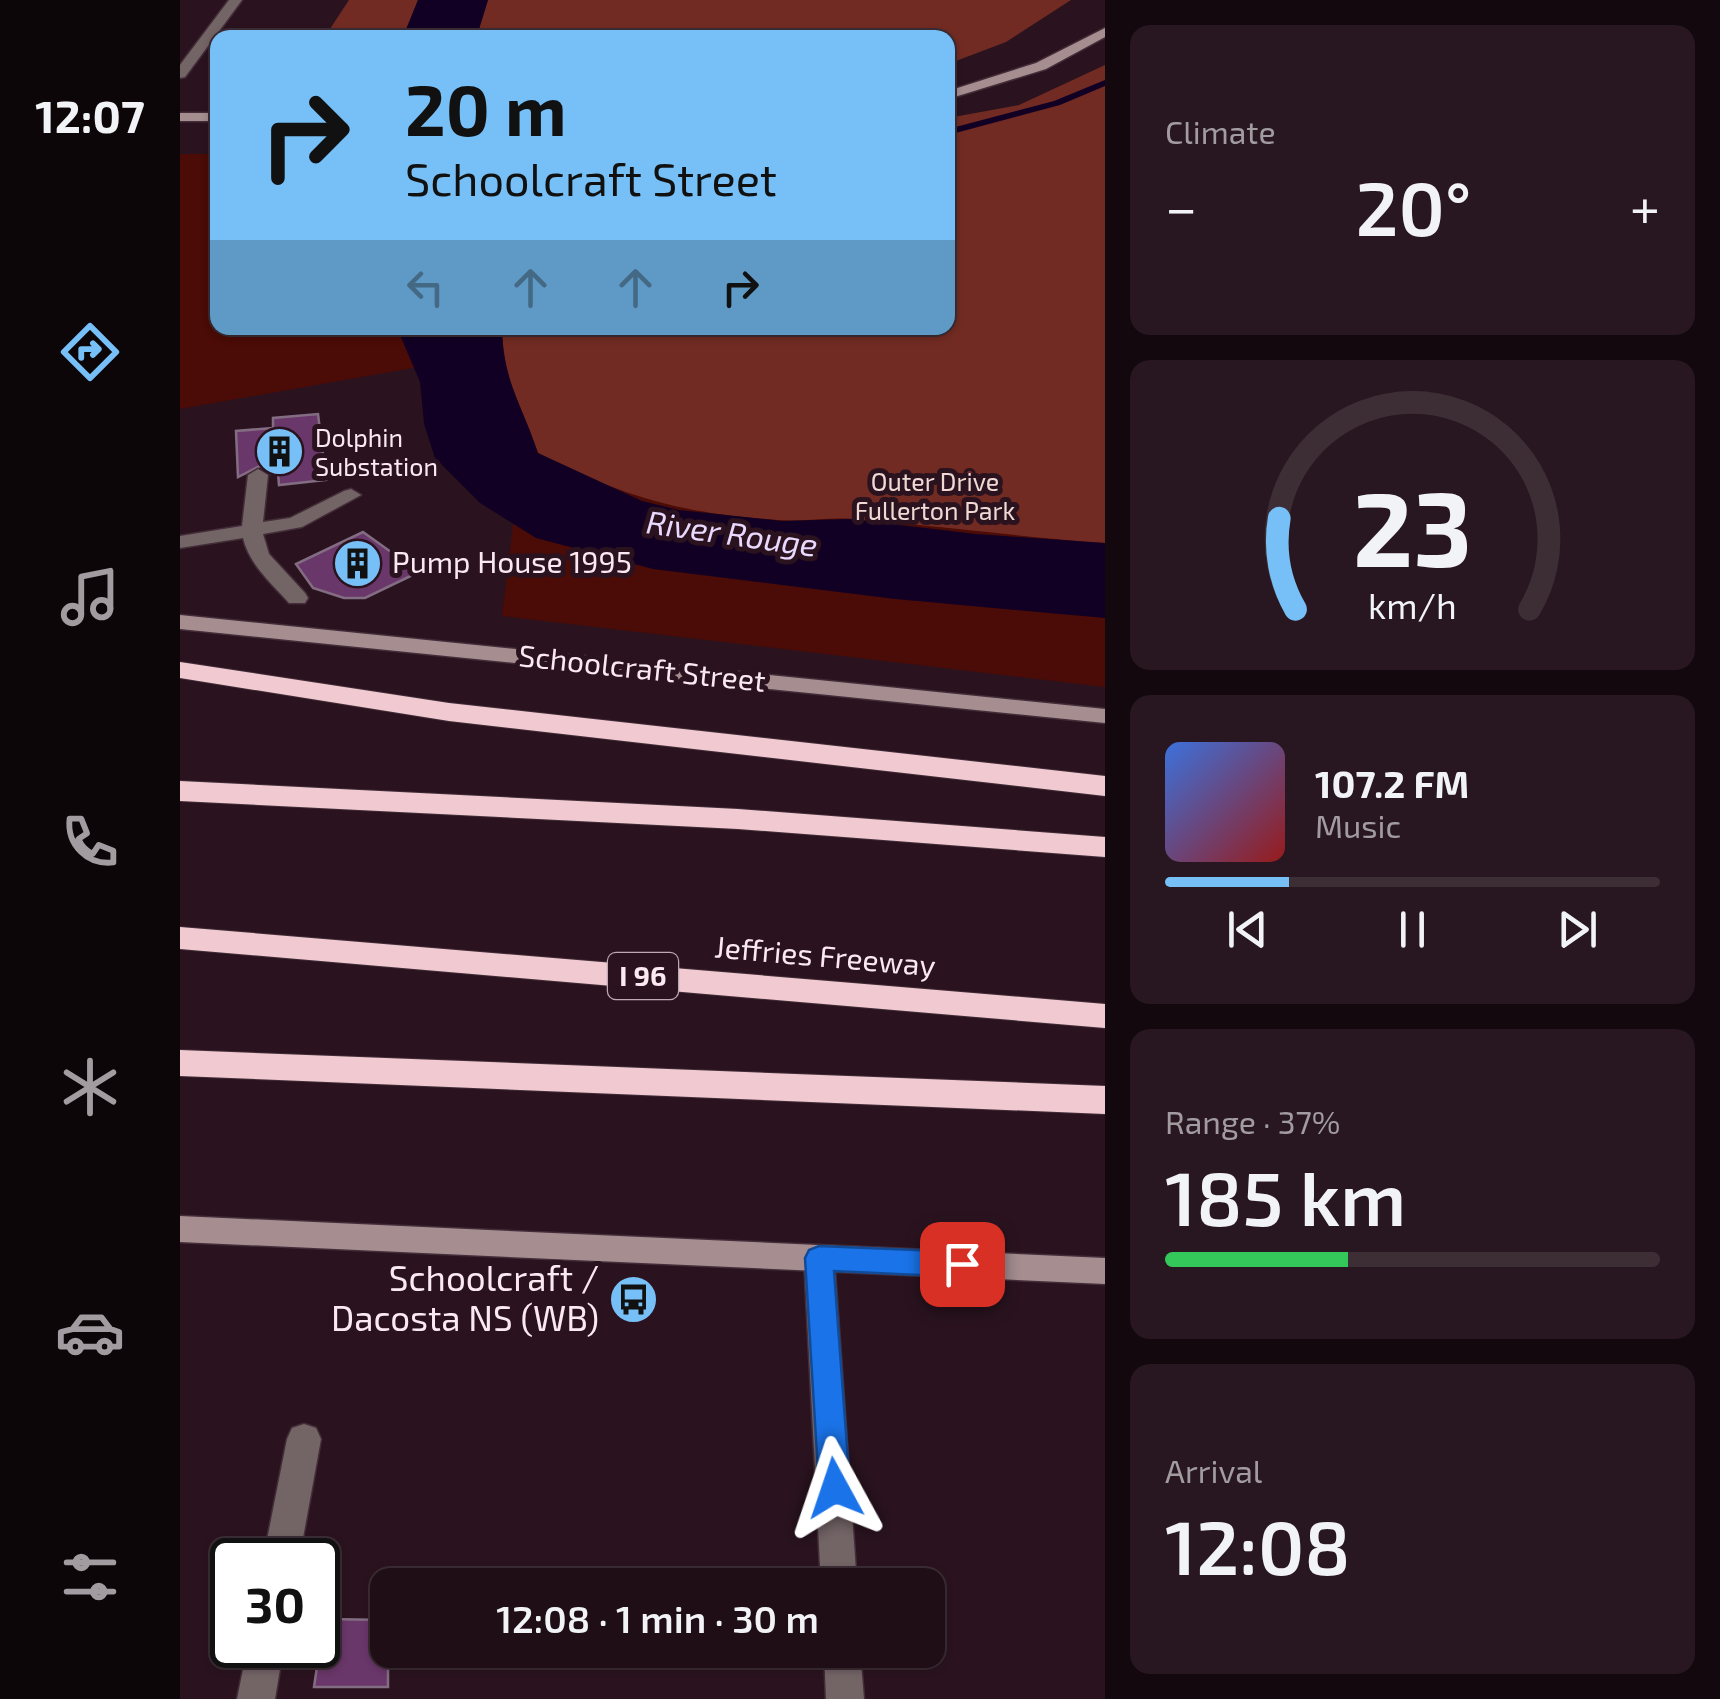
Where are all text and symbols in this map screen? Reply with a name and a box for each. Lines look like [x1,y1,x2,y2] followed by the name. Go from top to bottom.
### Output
[405,66,567,150] text: 20 m
[240,70,370,200] icon: right
[35,88,145,142] text: 12:07
[1165,112,1276,150] text: Climate
[405,151,777,205] text: Schoolcraft Street
[1356,161,1471,251] text: 20°
[1165,173,1197,239] text: −
[1630,173,1660,239] text: +
[398,260,453,315] icon: left
[503,260,558,315] icon: ahead
[608,260,663,315] icon: ahead
[713,260,768,315] icon: right
[55,317,125,387] icon: directions
[315,422,438,481] place label: Dolphin Substation
[254,426,306,478] building icon: Dolphin Substation
[1353,463,1472,588] text: 23
[855,466,1016,525] park label: Outer Drive Fullerton Park
[644,501,820,564] water label: River Rouge
[331,537,383,589] building icon: Pump House 1995
[392,543,632,579] place label: Pump House 1995
[55,562,125,632] icon: music
[1368,583,1457,626] text: km/h
[517,636,767,698] street label: Schoolcraft Street
[1315,760,1469,806] text: 107.2 FM
[1315,806,1401,844] text: Music
[55,807,125,877] icon: phone
[1220,902,1275,957] icon: previous
[1385,902,1440,957] icon: pause
[1550,902,1605,957] icon: next
[713,927,937,983] street label: Jeffries Freeway
[608,953,678,999] road number: I 96
[55,1052,125,1122] icon: climate
[1165,1102,1340,1140] text: Range · 37%
[1165,1151,1406,1241] text: 185 km
[920,1222,1005,1307] pin
[935,1237,990,1292] icon: arrive
[331,1256,599,1338] place label: Schoolcraft / Dacosta NS (WB)
[608,1273,660,1325] bus stop icon: Schoolcraft / Dacosta NS (WB)
[55,1297,125,1367] icon: car
[783,1436,887,1540] position arrow
[1165,1451,1262,1489] text: Arrival
[1165,1500,1351,1590] text: 12:08
[210,1538,340,1668] speed limit sign: 30
[55,1542,125,1612] icon: filters
[496,1595,819,1641] text: 12:08 · 1 min · 30 m

